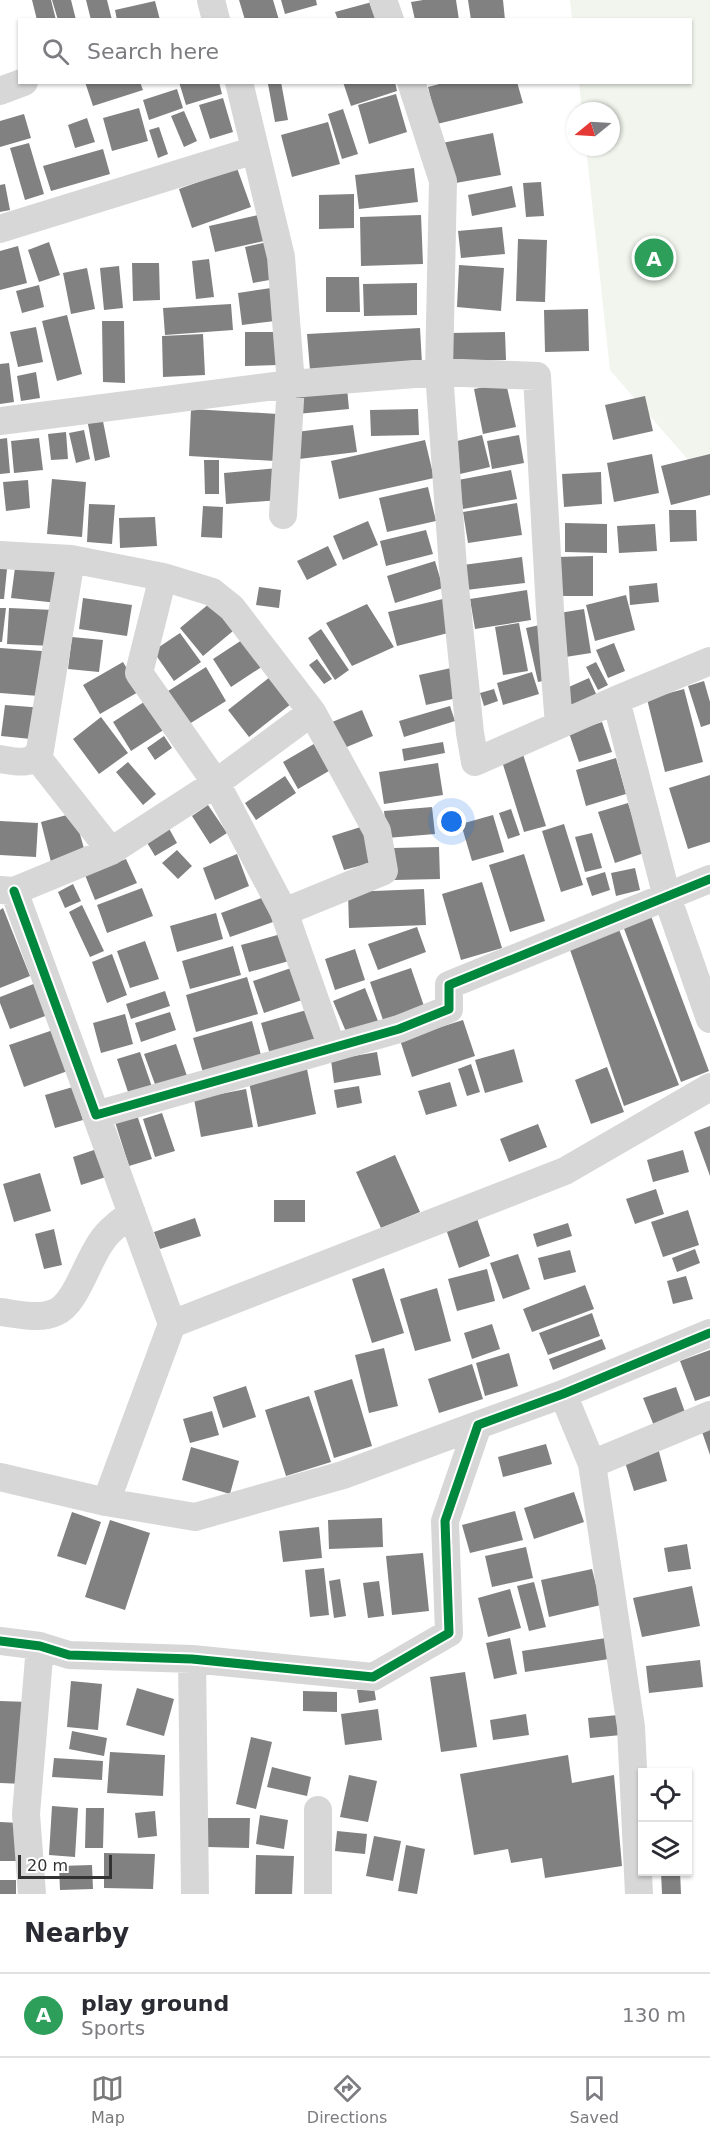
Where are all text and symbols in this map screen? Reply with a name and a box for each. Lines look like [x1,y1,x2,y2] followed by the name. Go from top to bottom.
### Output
[18,18,692,84] search box
[39,35,72,68] icon: search
[87,39,219,64] text: Search here
[566,102,620,156] north arrow
[634,236,674,280] pin: A
[437,807,466,836] your location
[638,1768,692,1876] map controls
[638,1768,692,1822] button: locate
[638,1822,692,1876] button: layers
[18,1852,112,1880] scale bar
[27,1856,68,1875] text: 20 m
[24,1918,129,1948] text: Nearby
[81,1991,229,2016] text: play ground
[36,2003,51,2027] text: A
[622,2003,686,2027] text: 130 m
[81,2016,145,2040] text: Sports
[91,2072,125,2127] tab: Map
[307,2072,387,2127] tab: Directions
[570,2072,619,2127] tab: Saved

